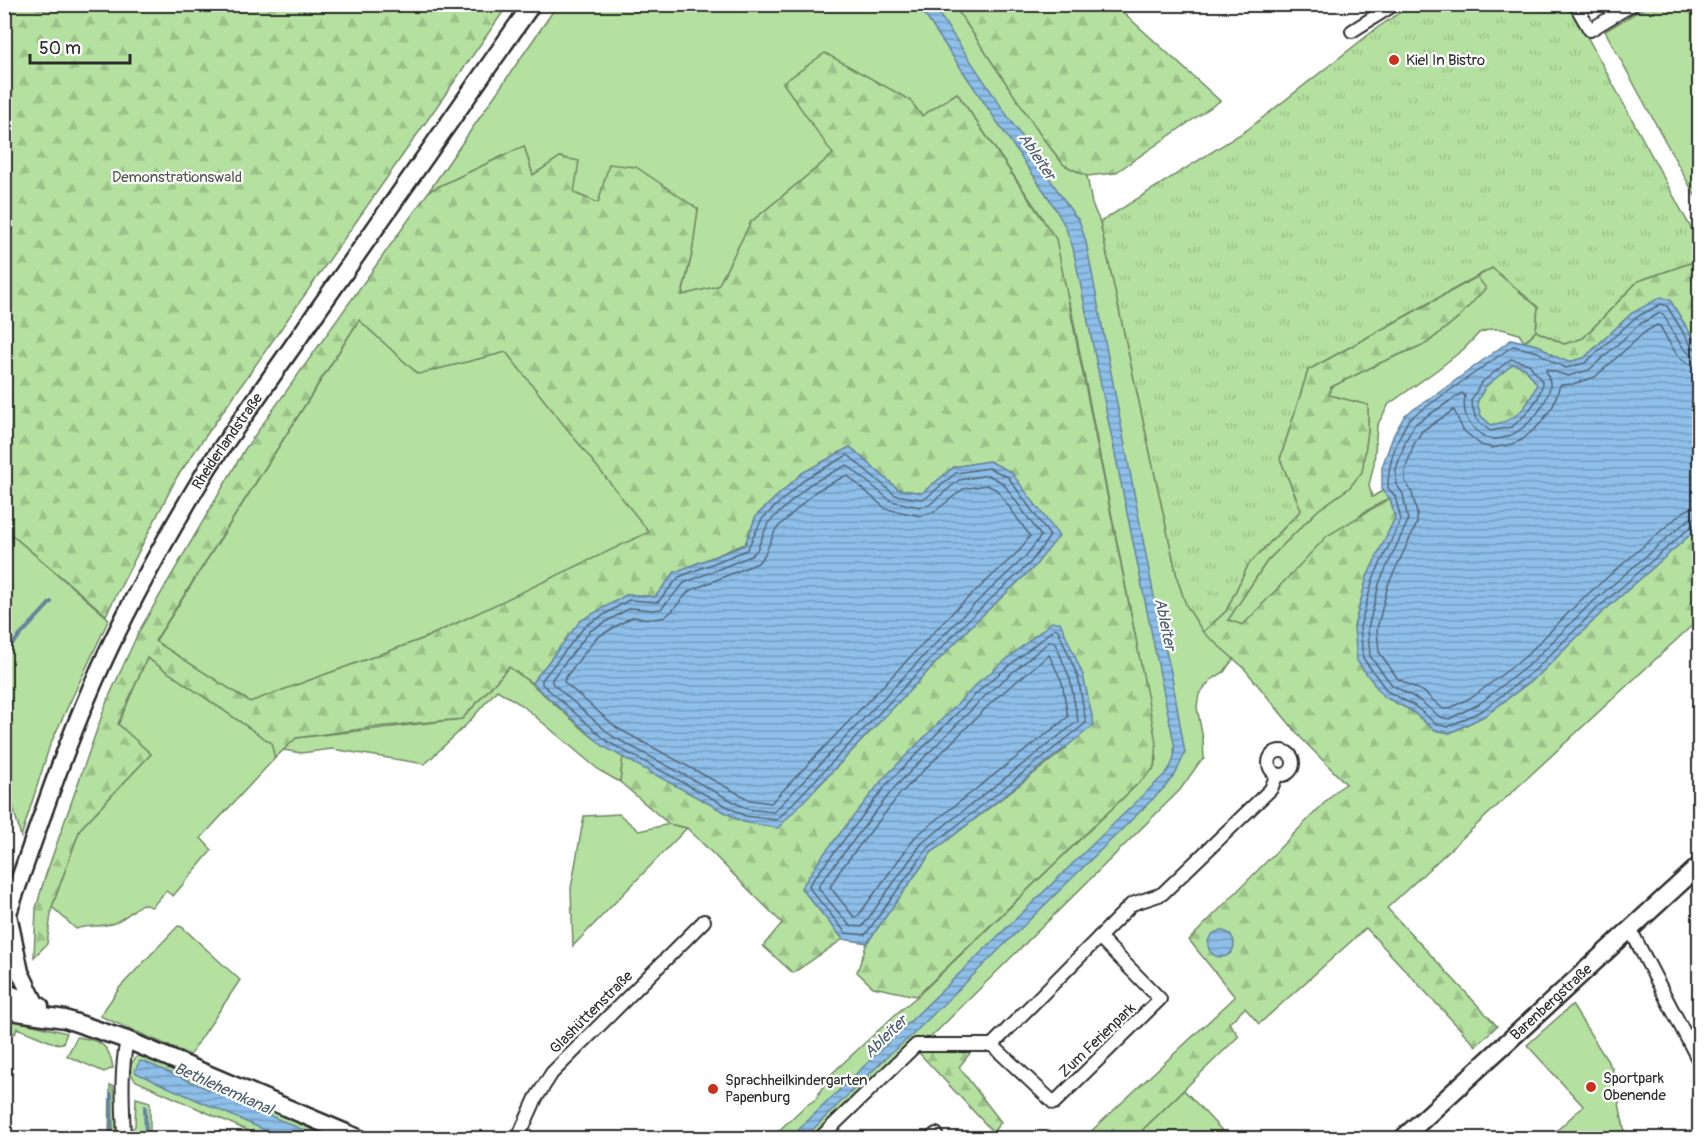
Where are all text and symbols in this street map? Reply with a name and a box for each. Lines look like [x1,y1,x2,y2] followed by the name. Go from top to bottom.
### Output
[30,27,130,65] scale bar
[39,37,81,60] text: 50 m
[1406,51,1485,70] place label: Kiel In Bistro
[1387,53,1401,67] marker: Kiel In Bistro
[1014,129,1062,186] water label: Ableiter
[112,168,242,187] park label: Demonstrationswald
[188,389,268,493] street label: Rheiderlandstraße
[1150,596,1181,654] water label: Ableiter
[1506,960,1597,1045] street label: Barenbergstraße
[546,966,637,1058] street label: Glashüttenstraße
[1055,999,1140,1082] street label: Zum Ferienpark
[860,1010,913,1062] water label: Ableiter
[171,1058,278,1120] water label: Bethlehemkanal
[1603,1069,1667,1105] place label: Sportpark Obenende
[725,1071,868,1107] place label: Sprachheilkindergarten Papenburg
[1584,1080,1598,1094] marker: Sportpark Obenende
[706,1082,720,1096] marker: Sprachheilkindergarten Papenburg

